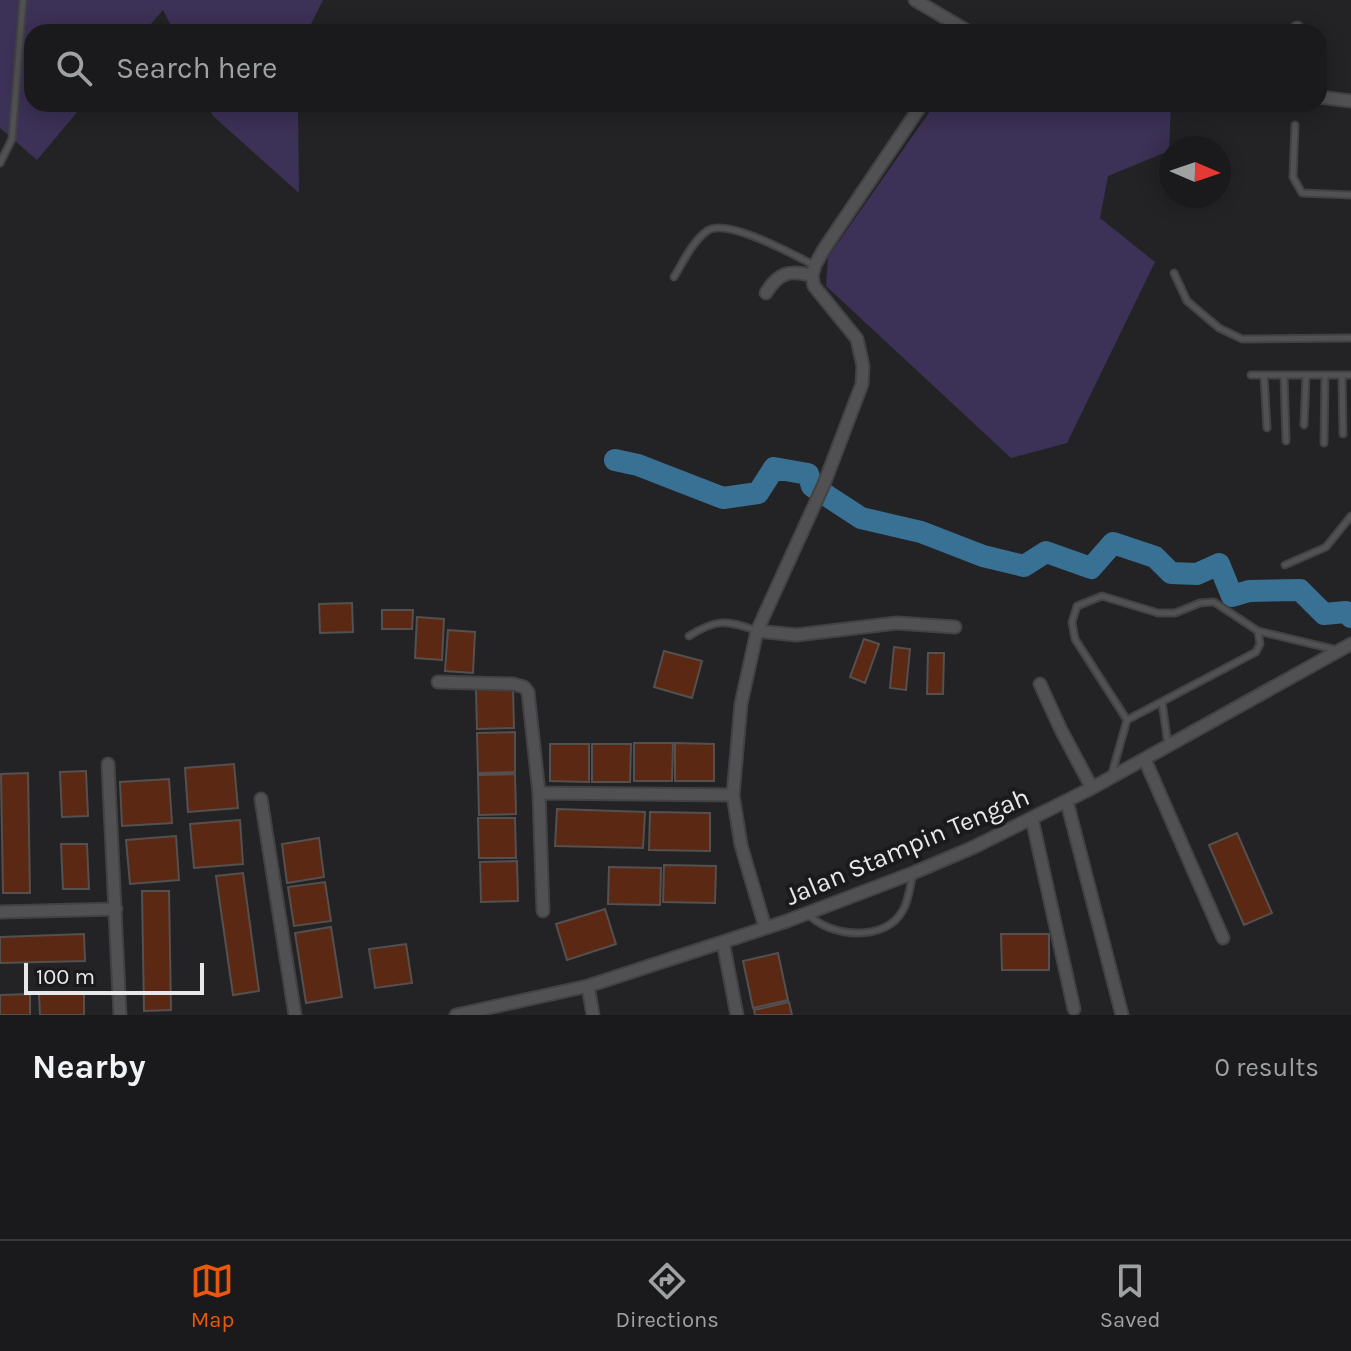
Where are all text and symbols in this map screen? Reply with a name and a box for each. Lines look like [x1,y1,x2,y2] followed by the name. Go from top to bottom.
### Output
[24,24,1327,112] search box
[52,46,96,90] icon: search
[116,50,277,86] text: Search here
[1159,136,1231,208] north arrow
[781,781,1034,912] street label: Jalan Stampin Tengah
[24,959,204,995] scale bar
[36,964,95,990] text: 100 m
[32,1047,146,1087] text: Nearby
[1215,1052,1319,1083] text: 0 results
[190,1259,234,1333] tab: Map
[615,1259,719,1333] tab: Directions
[1100,1259,1161,1333] tab: Saved

